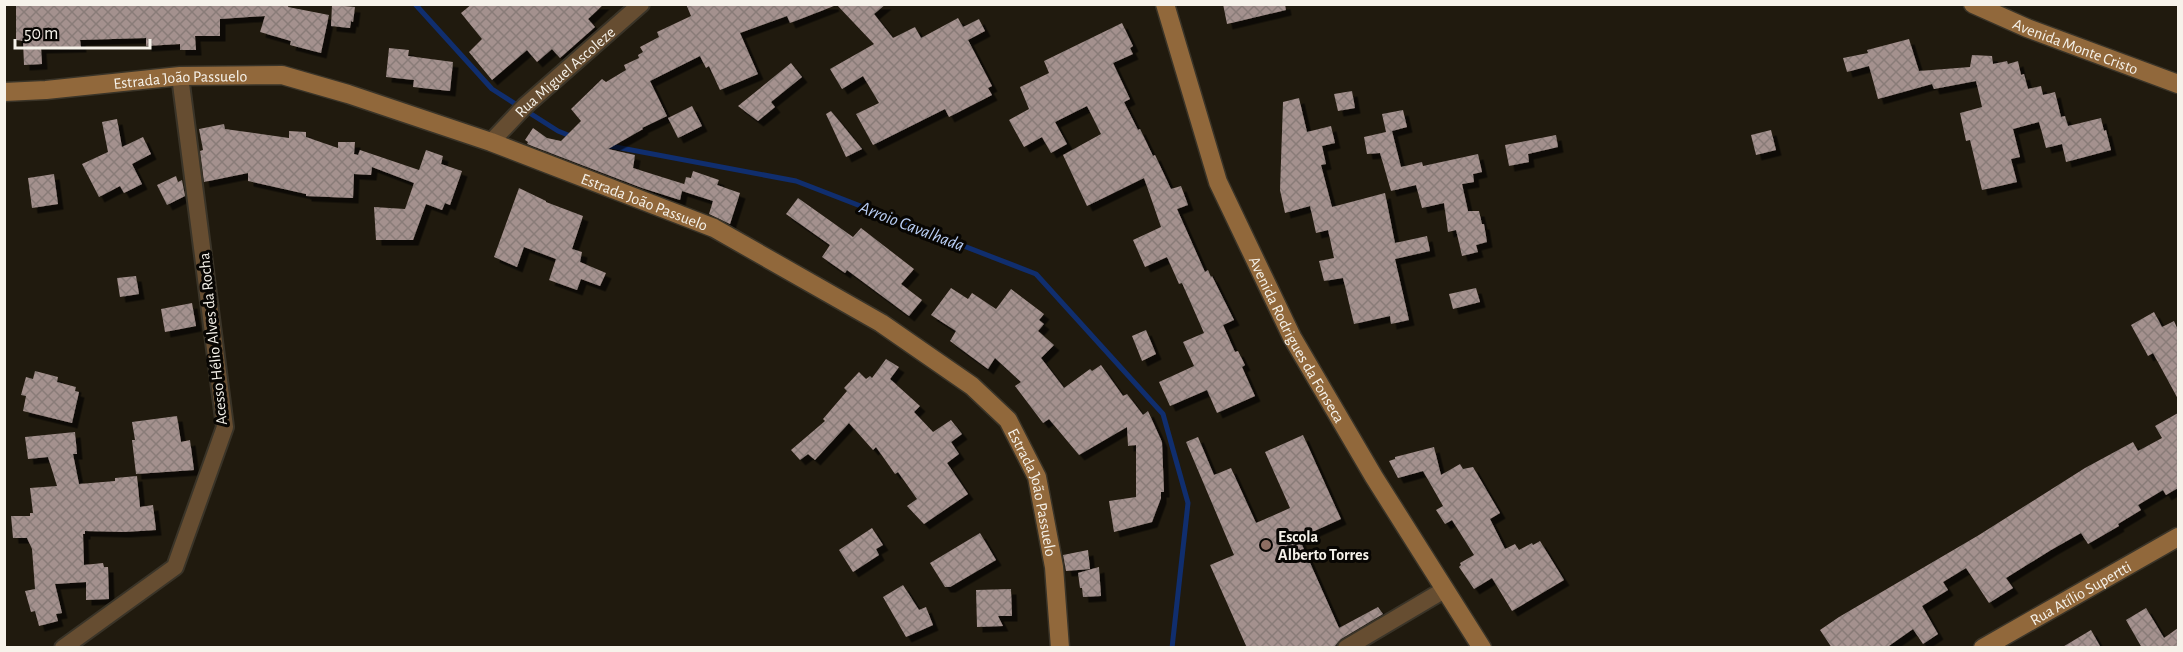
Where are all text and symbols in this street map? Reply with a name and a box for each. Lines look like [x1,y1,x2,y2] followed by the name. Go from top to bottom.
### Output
[15,12,150,50] scale bar
[2010,16,2140,78] street label: Avenida Monte Cristo
[512,24,618,120] street label: Rua Miguel Ascoleze
[24,25,58,43] text: 50 m
[113,68,248,92] street label: Estrada João Passuelo
[579,171,710,234] street label: Estrada João Passuelo
[856,198,967,255] water label: Arroio Cavalhada
[196,252,230,426] street label: Acesso Hélio Alves da Rocha
[1246,254,1347,426] street label: Avenida Rodrigues da Fonseca
[1005,426,1059,558] street label: Estrada João Passuelo
[1278,529,1369,563] place label: Escola Alberto Torres
[1259,538,1273,552] marker: Escola Alberto Torres
[2028,558,2134,629] street label: Rua Atílio Supertti

